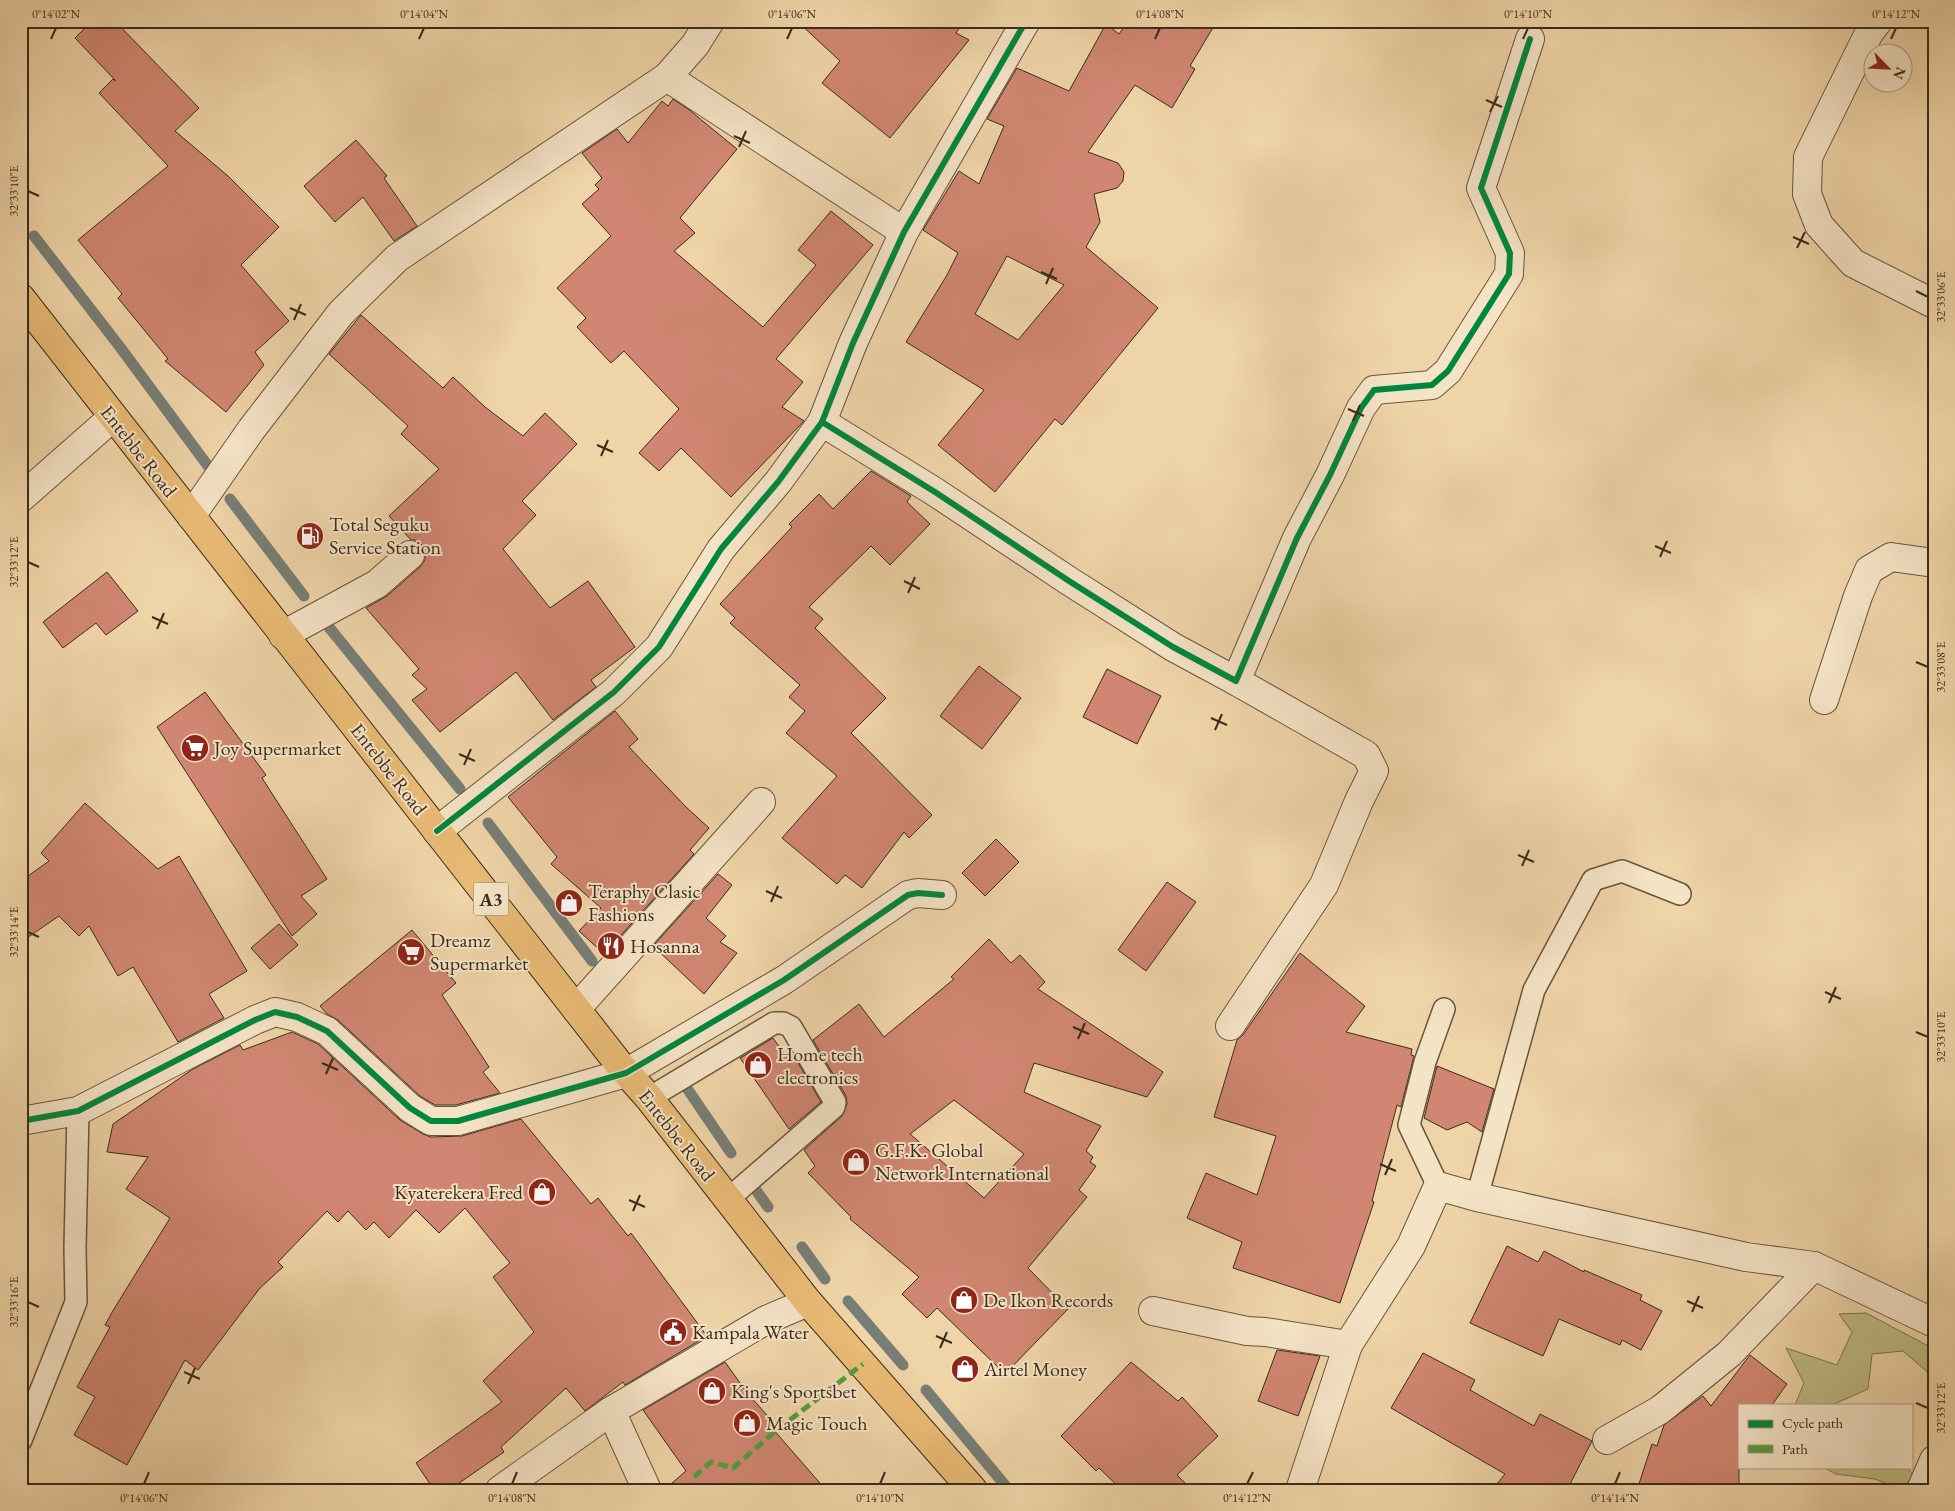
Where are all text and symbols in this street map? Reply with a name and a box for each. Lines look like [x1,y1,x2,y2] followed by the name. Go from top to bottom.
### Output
[32,6,81,22] text: 0°14'02"N
[400,6,449,22] text: 0°14'04"N
[768,6,817,22] text: 0°14'06"N
[1136,6,1185,22] text: 0°14'08"N
[1504,6,1553,22] text: 0°14'10"N
[1872,6,1921,22] text: 0°14'12"N
[1862,42,1912,92] north arrow
[1889,64,1910,83] text: N
[6,165,22,217] text: 32°33'10"E
[1933,271,1949,323] text: 32°33'06"E
[95,400,184,503] street label: Entebbe Road
[329,511,442,560] place label: Total Seguku Service Station
[295,521,325,551] fuel station icon: Total Seguku Service Station
[6,536,22,588] text: 32°33'12"E
[1933,641,1949,693] text: 32°33'08"E
[345,718,434,821] street label: Entebbe Road
[180,733,210,763] supermarket icon: Joy Supermarket
[212,735,342,761] place label: Joy Supermarket
[588,878,701,927] place label: Teraphy Clasic Fashions
[474,882,508,916] road number: A3
[554,888,584,918] shop icon: Teraphy Clasic Fashions
[6,906,22,958] text: 32°33'14"E
[430,927,529,976] place label: Dreamz Supermarket
[596,931,626,961] restaurant icon: Hosanna
[630,933,700,959] place label: Hosanna
[396,937,426,967] supermarket icon: Dreamz Supermarket
[1933,1011,1949,1063] text: 32°33'10"E
[777,1041,863,1090] place label: Home tech electronics
[743,1050,773,1080] shop icon: Home tech electronics
[633,1084,722,1187] street label: Entebbe Road
[875,1137,1049,1186] place label: G.F.K. Global Network International
[841,1147,871,1177] shop icon: G.F.K. Global Network International
[527,1177,557,1207] shop icon: Kyaterekera Fred
[394,1179,524,1205] place label: Kyaterekera Fred
[6,1276,22,1328] text: 32°33'16"E
[949,1285,979,1315] shop icon: De Ikon Records
[983,1287,1113,1313] place label: De Ikon Records
[658,1317,688,1347] public building icon: Kampala Water
[692,1319,809,1345] place label: Kampala Water
[950,1354,980,1384] shop icon: Airtel Money
[983,1356,1087,1382] place label: Airtel Money
[697,1376,727,1406] shop icon: King's Sportsbet
[731,1378,857,1404] place label: King's Sportsbet
[1933,1382,1949,1434] text: 32°33'12"E
[1738,1404,1912,1468] legend
[732,1408,762,1438] shop icon: Magic Touch
[766,1410,868,1436] place label: Magic Touch
[1782,1413,1844,1432] text: Cycle path
[1782,1439,1808,1458] text: Path
[120,1490,169,1506] text: 0°14'06"N
[488,1490,537,1506] text: 0°14'08"N
[856,1490,905,1506] text: 0°14'10"N
[1223,1490,1272,1506] text: 0°14'12"N
[1591,1490,1640,1506] text: 0°14'14"N

